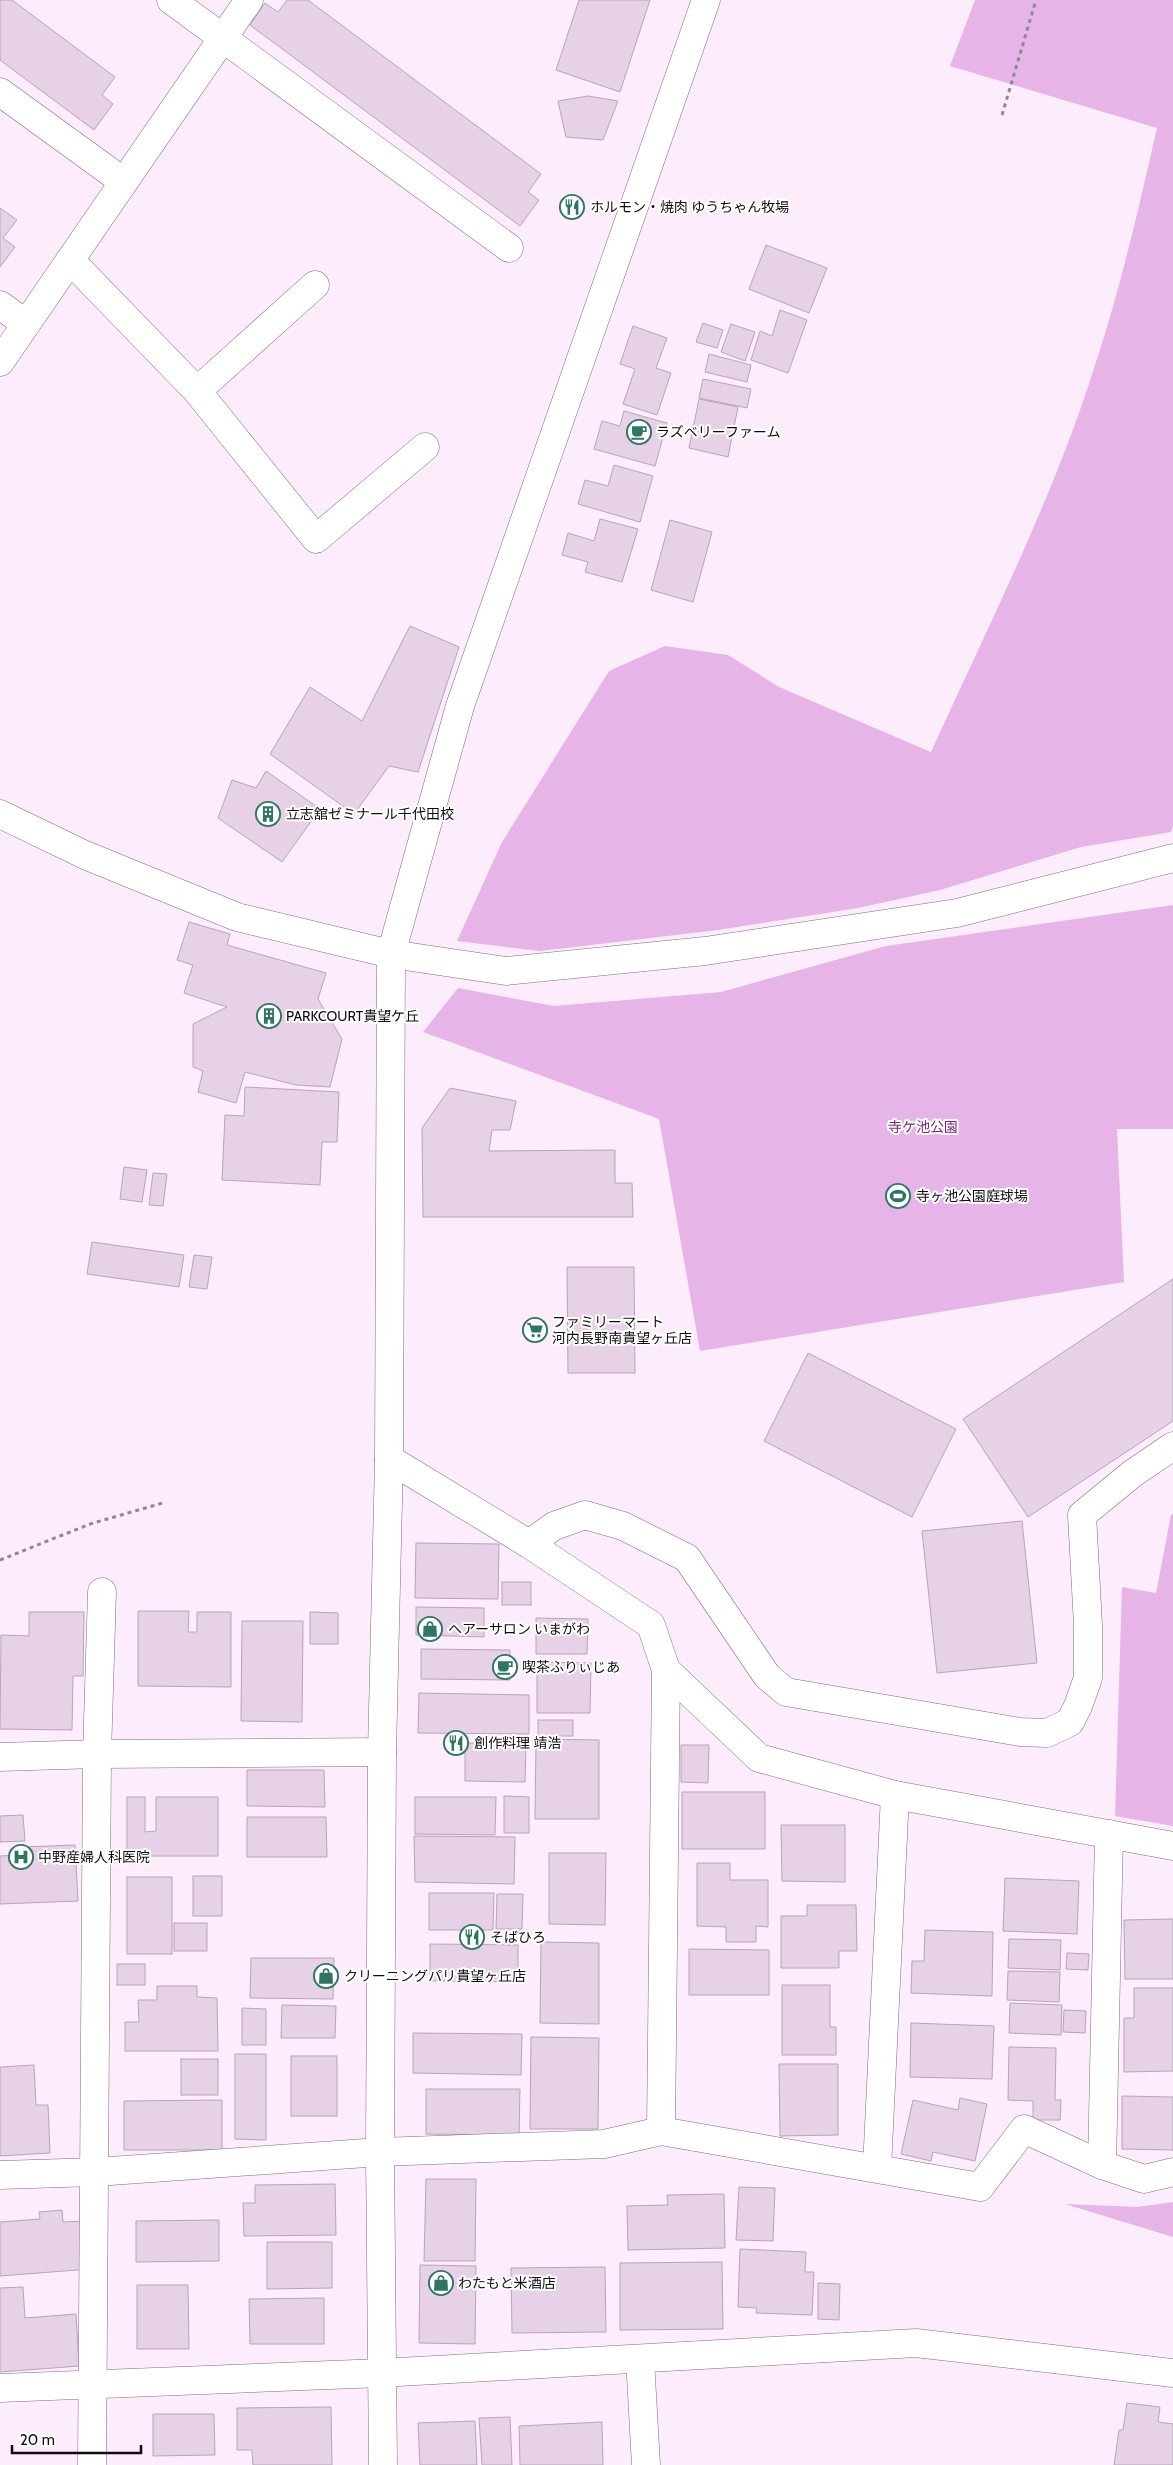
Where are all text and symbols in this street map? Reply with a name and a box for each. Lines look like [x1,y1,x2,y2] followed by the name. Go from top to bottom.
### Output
[559,194,585,220] restaurant icon: ホルモン・焼肉 ゆうちゃん牧場
[590,198,789,216] place label: ホルモン・焼肉 ゆうちゃん牧場
[626,419,652,445] cafe icon: ラズベリーファーム
[656,423,780,441] place label: ラズベリーファーム
[255,801,281,827] building icon: 立志舘ゼミナール千代田校
[286,805,454,823] place label: 立志舘ゼミナール千代田校
[256,1003,282,1029] building icon: PARKCOURT貴望ケ丘
[286,1007,419,1025] place label: PARKCOURT貴望ケ丘
[888,1118,958,1136] park label: 寺ケ池公園
[885,1183,911,1209] sports icon: 寺ヶ池公園庭球場
[916,1187,1028,1205] place label: 寺ヶ池公園庭球場
[552,1313,692,1347] place label: ファミリーマート 河内長野南貴望ヶ丘店
[522,1317,548,1343] supermarket icon: ファミリーマート 河内長野南貴望ヶ丘店
[417,1616,443,1642] shop icon: ヘアーサロン いまがわ
[448,1620,590,1638] place label: ヘアーサロン いまがわ
[492,1654,518,1680] cafe icon: 喫茶ふりぃじあ
[522,1658,620,1676] place label: 喫茶ふりぃじあ
[443,1730,469,1756] restaurant icon: 創作料理 靖浩
[474,1734,561,1752] place label: 創作料理 靖浩
[8,1844,34,1870] hospital icon: 中野産婦人科医院
[38,1848,150,1866] place label: 中野産婦人科医院
[459,1924,485,1950] restaurant icon: そばひろ
[490,1928,546,1946] place label: そばひろ
[313,1963,339,1989] shop icon: クリーニングパリ貴望ヶ丘店
[344,1967,526,1985] place label: クリーニングパリ貴望ヶ丘店
[428,2270,454,2296] shop icon: わたもと米酒店
[458,2274,556,2292] place label: わたもと米酒店
[12,2422,141,2454] scale bar
[20,2431,55,2449] text: 20 m

